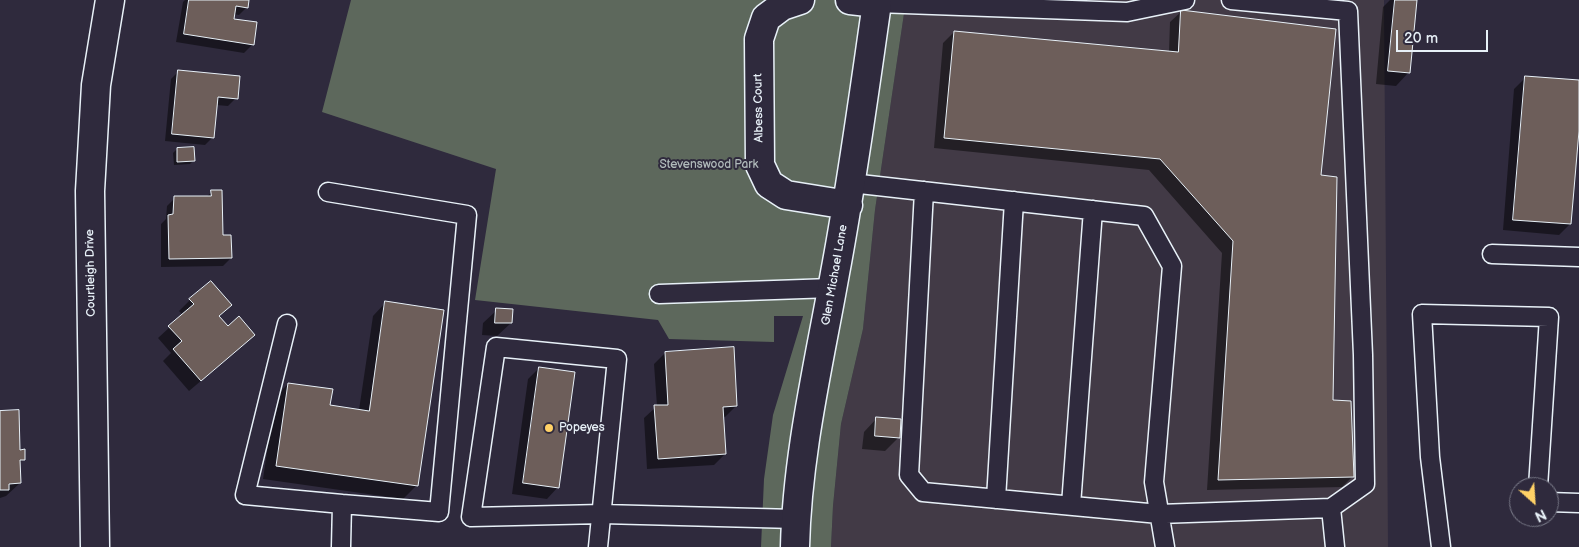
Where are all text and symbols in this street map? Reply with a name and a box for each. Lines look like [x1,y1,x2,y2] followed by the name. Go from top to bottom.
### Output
[1399,20,1492,52] scale bar
[1404,29,1438,48] text: 20 m
[751,73,767,143] street label: Albess Court
[660,158,758,172] park label: Stevenswood Park
[819,224,851,326] street label: Glen Michael Lane
[83,229,99,317] street label: Courtleigh Drive
[559,421,605,435] place label: Popeyes
[543,422,555,434] marker: Popeyes
[1509,477,1559,527] north arrow
[1532,505,1549,525] text: N

